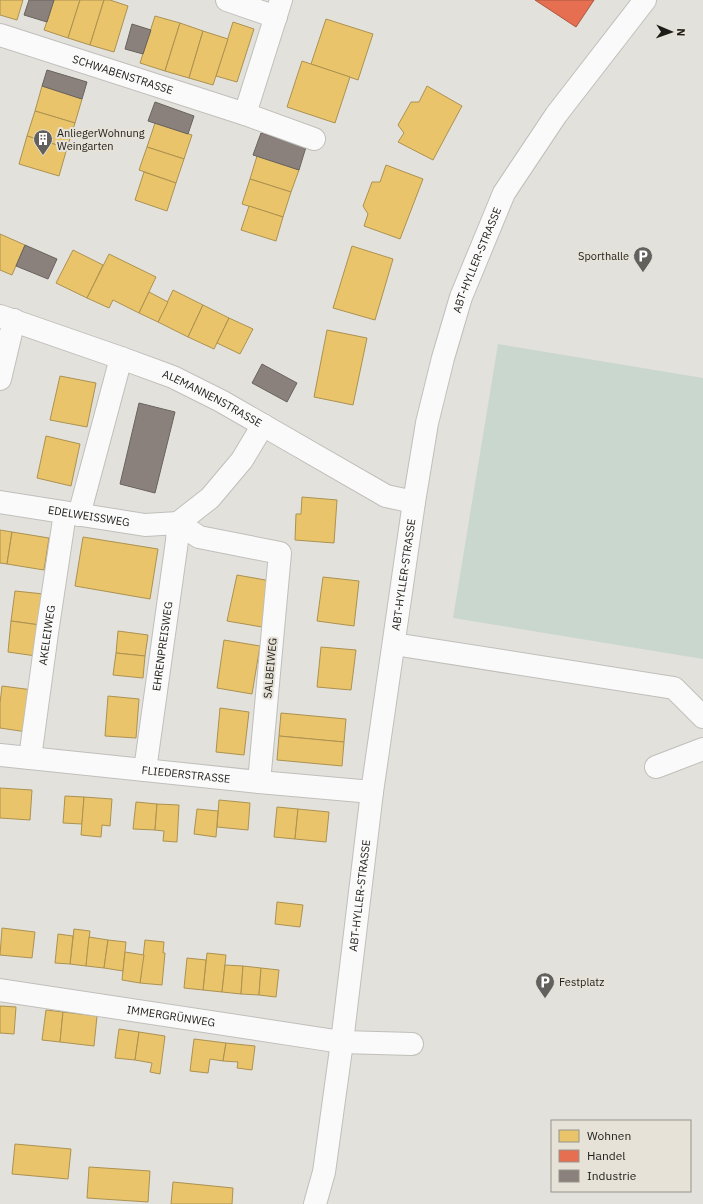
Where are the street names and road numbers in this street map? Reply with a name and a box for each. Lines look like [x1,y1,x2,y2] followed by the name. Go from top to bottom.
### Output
[71,52,175,97] street label: SCHWABENSTRASSE
[450,205,504,315] street label: ABT-HYLLER-STRASSE
[161,367,264,430] street label: ALEMANNENSTRASSE
[47,503,131,529] street label: EDELWEISSWEG
[388,518,418,631] street label: ABT-HYLLER-STRASSE
[149,601,175,692] street label: EHRENPREISWEG
[36,604,58,666] street label: AKELEIWEG
[260,637,280,699] street label: SALBEIWEG
[141,763,231,786] street label: FLIEDERSTRASSE
[346,839,373,952] street label: ABT-HYLLER-STRASSE
[126,1002,216,1030] street label: IMMERGRÜNWEG

